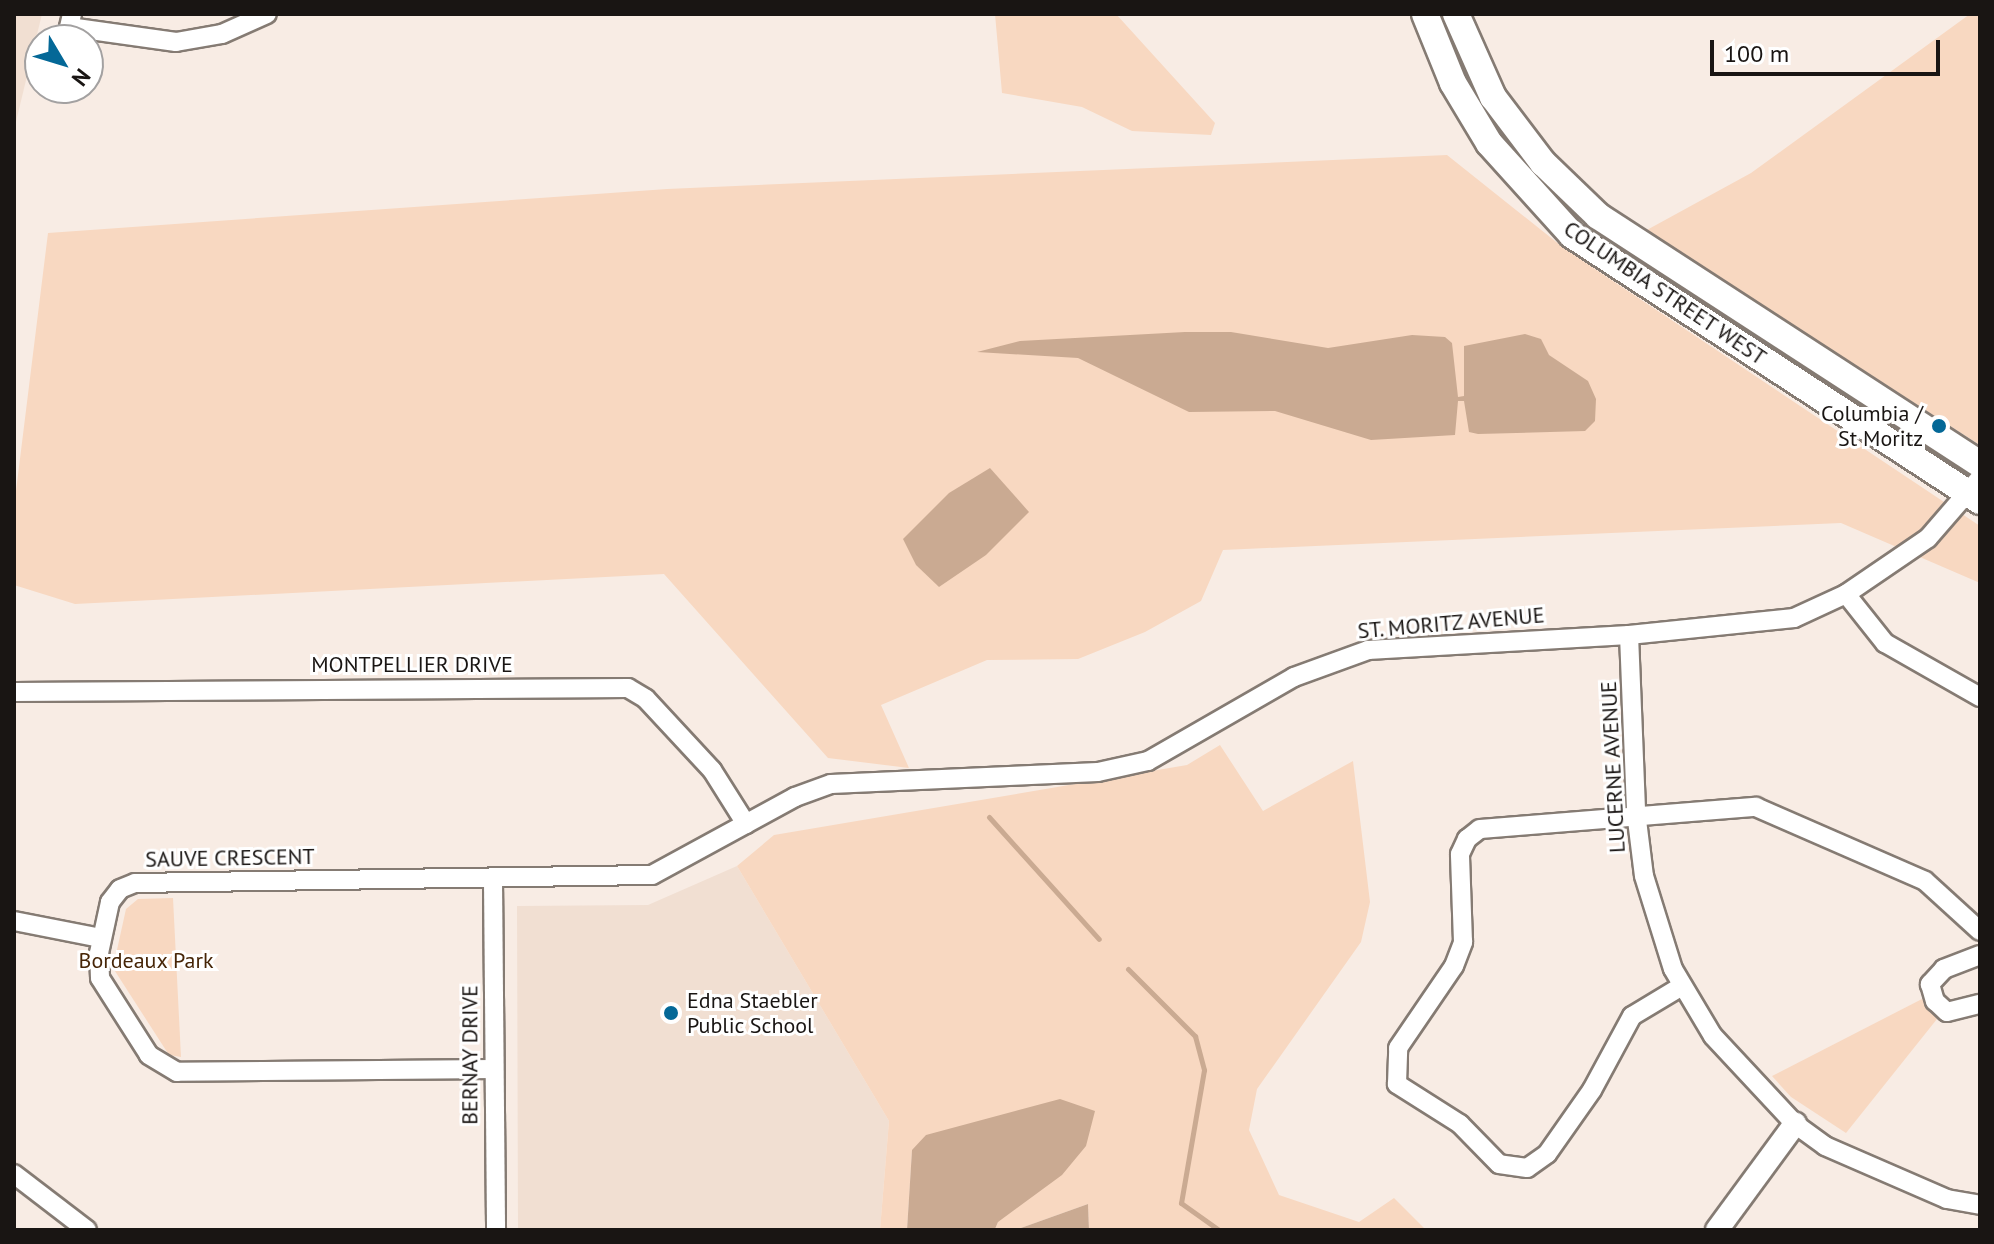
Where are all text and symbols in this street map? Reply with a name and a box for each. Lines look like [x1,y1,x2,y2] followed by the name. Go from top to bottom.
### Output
[24,24,104,104] north arrow
[1714,24,1944,74] scale bar
[1724,38,1789,69] text: 100 m
[66,63,97,92] text: N
[1558,215,1772,371] street label: COLUMBIA STREET WEST
[1821,400,1923,452] place label: Columbia / St Moritz
[1930,417,1948,435] marker: Columbia / St Moritz
[1355,602,1547,644] street label: ST. MORITZ AVENUE
[311,652,513,678] street label: MONTPELLIER DRIVE
[1595,680,1631,854] street label: LUCERNE AVENUE
[145,843,315,873] street label: SAUVE CRESCENT
[78,948,214,974] park label: Bordeaux Park
[457,985,483,1125] street label: BERNAY DRIVE
[687,987,818,1038] place label: Edna Staebler Public School
[662,1004,680,1022] marker: Edna Staebler Public School

